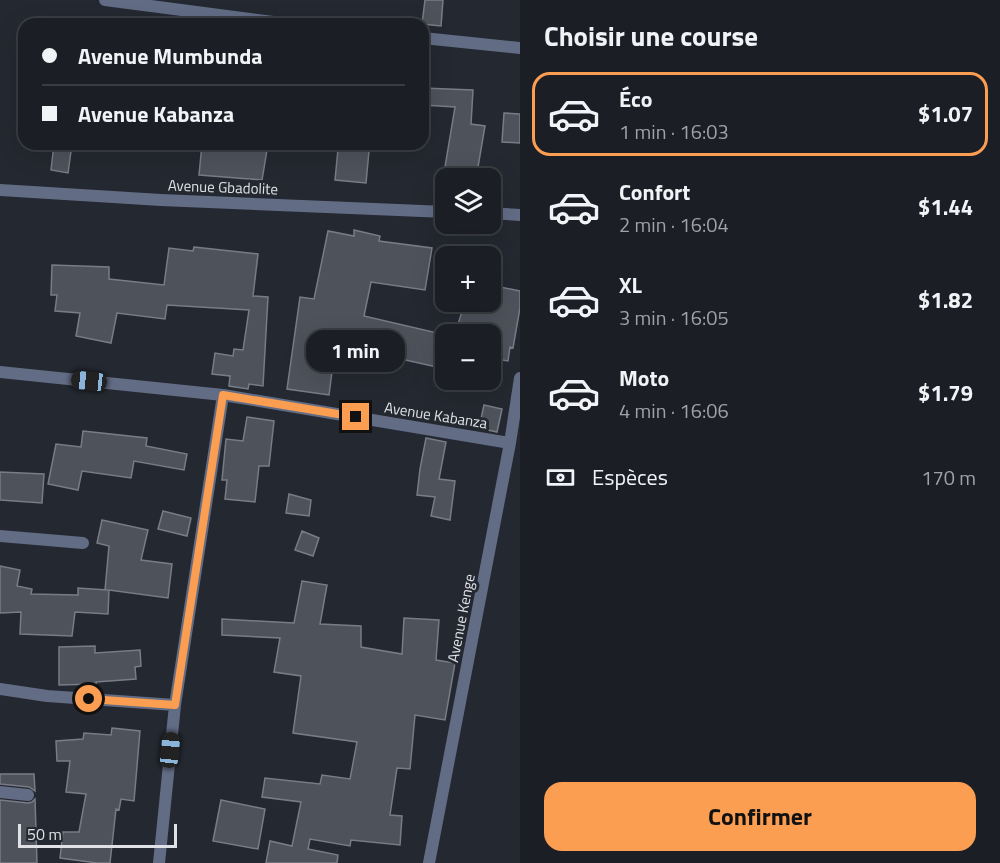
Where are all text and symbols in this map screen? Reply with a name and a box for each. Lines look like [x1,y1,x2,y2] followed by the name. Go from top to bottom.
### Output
[544,15,758,56] text: Choisir une course
[78,39,262,73] text: Avenue Mumbunda
[619,82,652,116] text: Éco
[547,87,601,141] icon: car
[78,97,234,131] text: Avenue Kabanza
[918,97,973,131] text: $1.07
[619,116,729,147] text: 1 min · 16:03
[435,168,501,390] map controls
[435,168,501,234] button: layers
[167,174,279,200] street label: Avenue Gbadolite
[619,175,690,209] text: Confort
[547,180,601,234] icon: car
[918,190,973,224] text: $1.44
[619,209,729,240] text: 2 min · 16:04
[435,246,501,312] button: +
[619,268,642,302] text: XL
[547,273,601,327] icon: car
[918,283,973,317] text: $1.82
[619,302,729,333] text: 3 min · 16:05
[435,324,501,390] button: −
[306,330,406,372] callout: 1 min
[331,335,380,366] text: 1 min
[619,361,669,395] text: Moto
[547,366,601,420] icon: car
[70,370,108,392] car
[918,376,973,410] text: $1.79
[619,395,729,426] text: 4 min · 16:06
[383,396,490,435] street label: Avenue Kabanza
[342,403,369,430] route end
[592,460,668,494] text: Espèces
[544,461,577,494] icon: cash
[921,462,976,493] text: 170 m
[441,572,481,664] street label: Avenue Kenge
[75,685,102,712] route start
[159,731,181,769] car
[544,782,976,851] button: Confirmer
[18,821,177,848] scale bar
[27,822,62,846] text: 50 m

